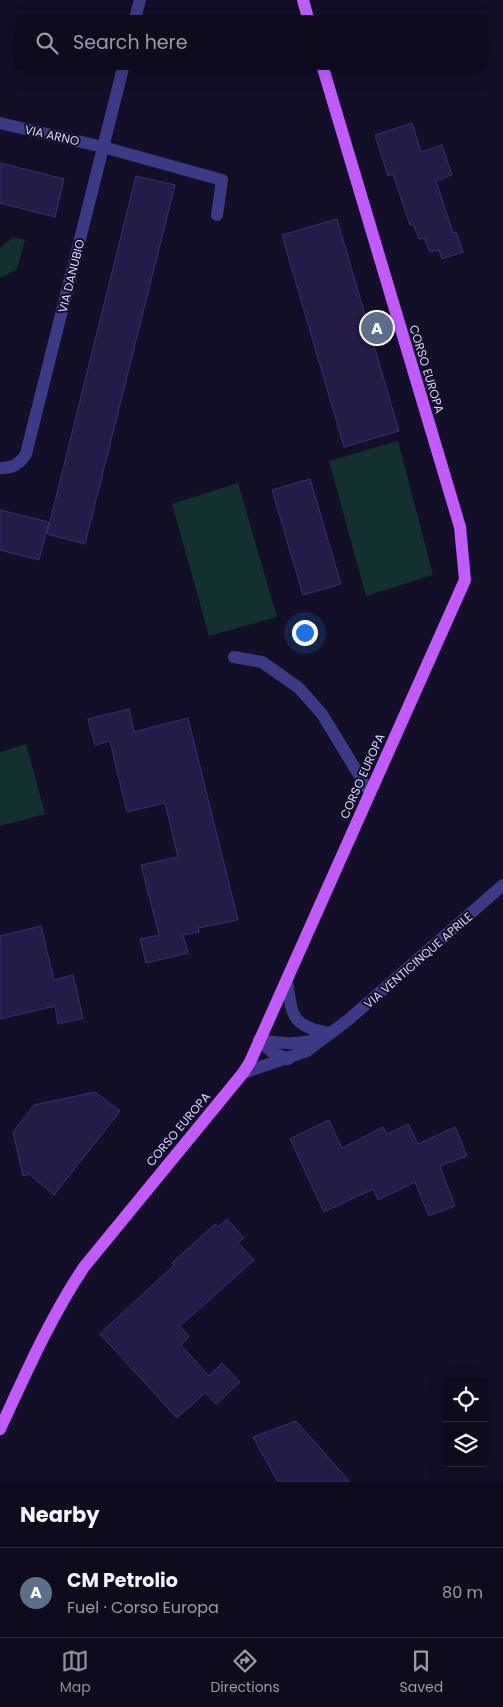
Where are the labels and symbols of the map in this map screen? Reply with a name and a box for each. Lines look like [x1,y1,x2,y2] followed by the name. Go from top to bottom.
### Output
[23,120,81,150] street label: VIA ARNO
[54,237,88,315] street label: VIA DANUBIO
[361,309,393,347] pin: A
[405,323,449,415] street label: CORSO EUROPA
[292,620,318,646] your location
[336,731,388,821] street label: CORSO EUROPA
[360,908,476,1012] street label: VIA VENTICINQUE APRILE
[142,1088,214,1170] street label: CORSO EUROPA

